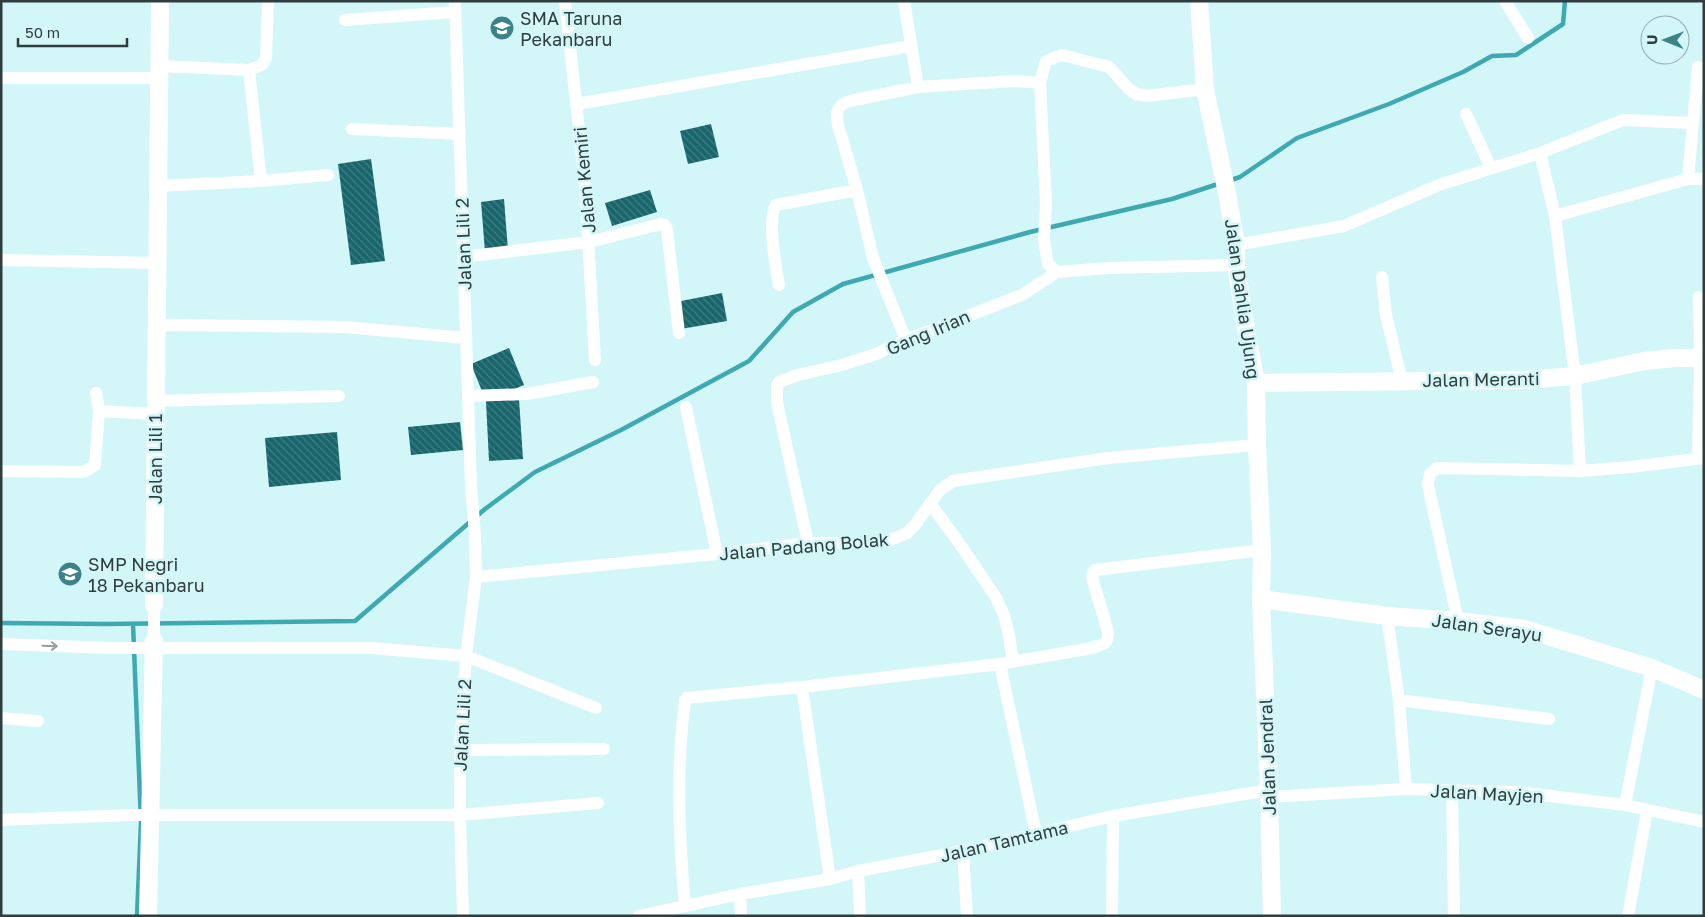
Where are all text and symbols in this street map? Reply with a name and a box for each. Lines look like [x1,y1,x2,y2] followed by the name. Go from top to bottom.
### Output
[520,7,622,50] place label: SMA Taruna Pekanbaru
[18,15,126,47] scale bar
[489,15,515,41] school or university icon: SMA Taruna Pekanbaru
[1640,15,1690,65] north arrow
[25,23,60,41] text: 50 m
[1643,34,1660,45] text: U
[568,126,600,234] street label: Jalan Kemiri
[450,198,476,290] street label: Jalan Lili 2
[1221,217,1265,381] street label: Jalan Dahlia Ujung
[883,305,973,359] street label: Gang Irian
[1422,367,1540,391] street label: Jalan Meranti
[144,413,166,504] street label: Jalan Lili 1
[718,528,890,564] street label: Jalan Padang Bolak
[88,553,205,596] place label: SMP Negri 18 Pekanbaru
[57,561,83,587] school or university icon: SMP Negri 18 Pekanbaru
[1430,608,1544,646] street label: Jalan Serayu
[42,641,58,651] one-way arrow
[449,678,475,772] street label: Jalan Lili 2
[1254,698,1280,816] street label: Jalan Jendral
[1430,779,1544,807] street label: Jalan Mayjen
[938,816,1070,866] street label: Jalan Tamtama

